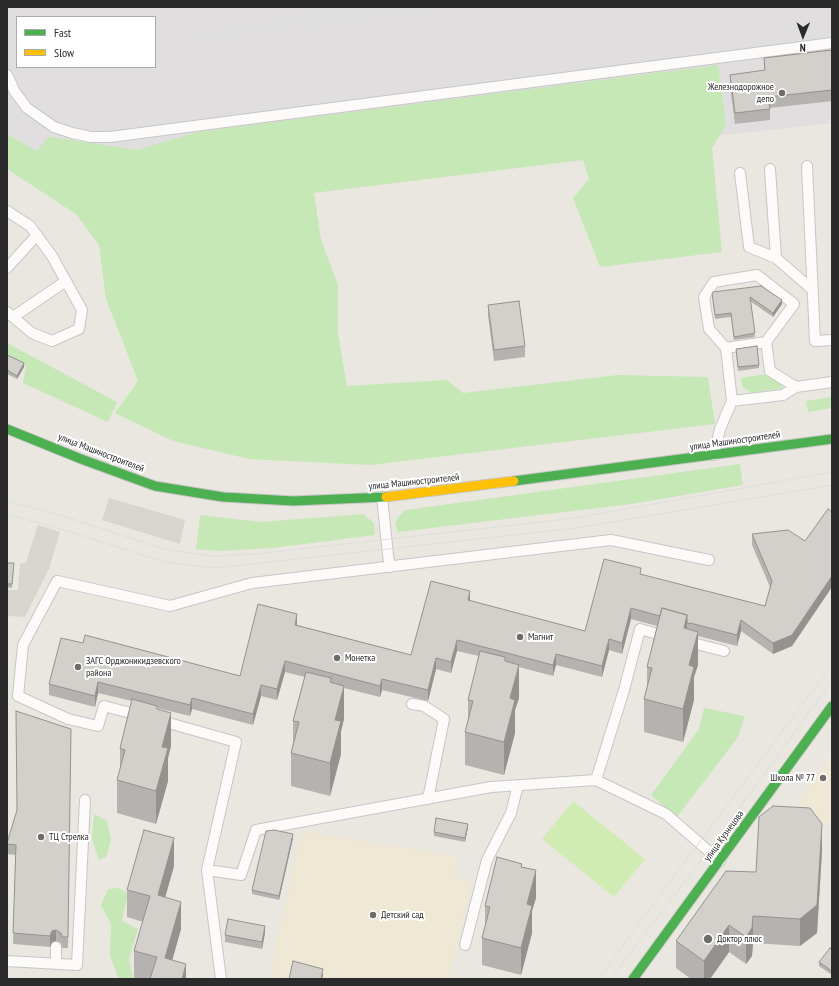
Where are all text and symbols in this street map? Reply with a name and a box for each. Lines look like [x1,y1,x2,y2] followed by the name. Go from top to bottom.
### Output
[16,16,156,68] legend
[783,16,823,56] north arrow
[54,25,71,40] text: Fast
[800,41,806,55] text: N
[54,45,74,60] text: Slow
[708,81,774,104] place label: Железнодорожное депо
[777,88,787,98] marker: Железнодорожное депо
[689,429,781,453] street label: улица Машиностроителей
[56,431,146,475] street label: улица Машиностроителей
[368,471,460,493] street label: улица Машиностроителей
[528,631,553,643] place label: Магнит
[515,632,525,642] marker: Магнит
[345,652,375,664] place label: Монетка
[332,653,342,663] marker: Монетка
[86,655,181,678] place label: ЗАГС Орджоникидзевского района
[73,662,83,672] marker: ЗАГС Орджоникидзевского района
[770,772,815,784] place label: Школа № 77
[818,773,828,783] marker: Школа № 77
[702,808,746,864] street label: улица Кузнецова
[49,831,89,843] place label: ТЦ Стрелка
[36,832,46,842] marker: ТЦ Стрелка
[381,909,424,921] place label: Детский сад
[368,910,378,920] marker: Детский сад
[702,933,714,945] marker: Доктор плюс
[717,933,762,945] place label: Доктор плюс

